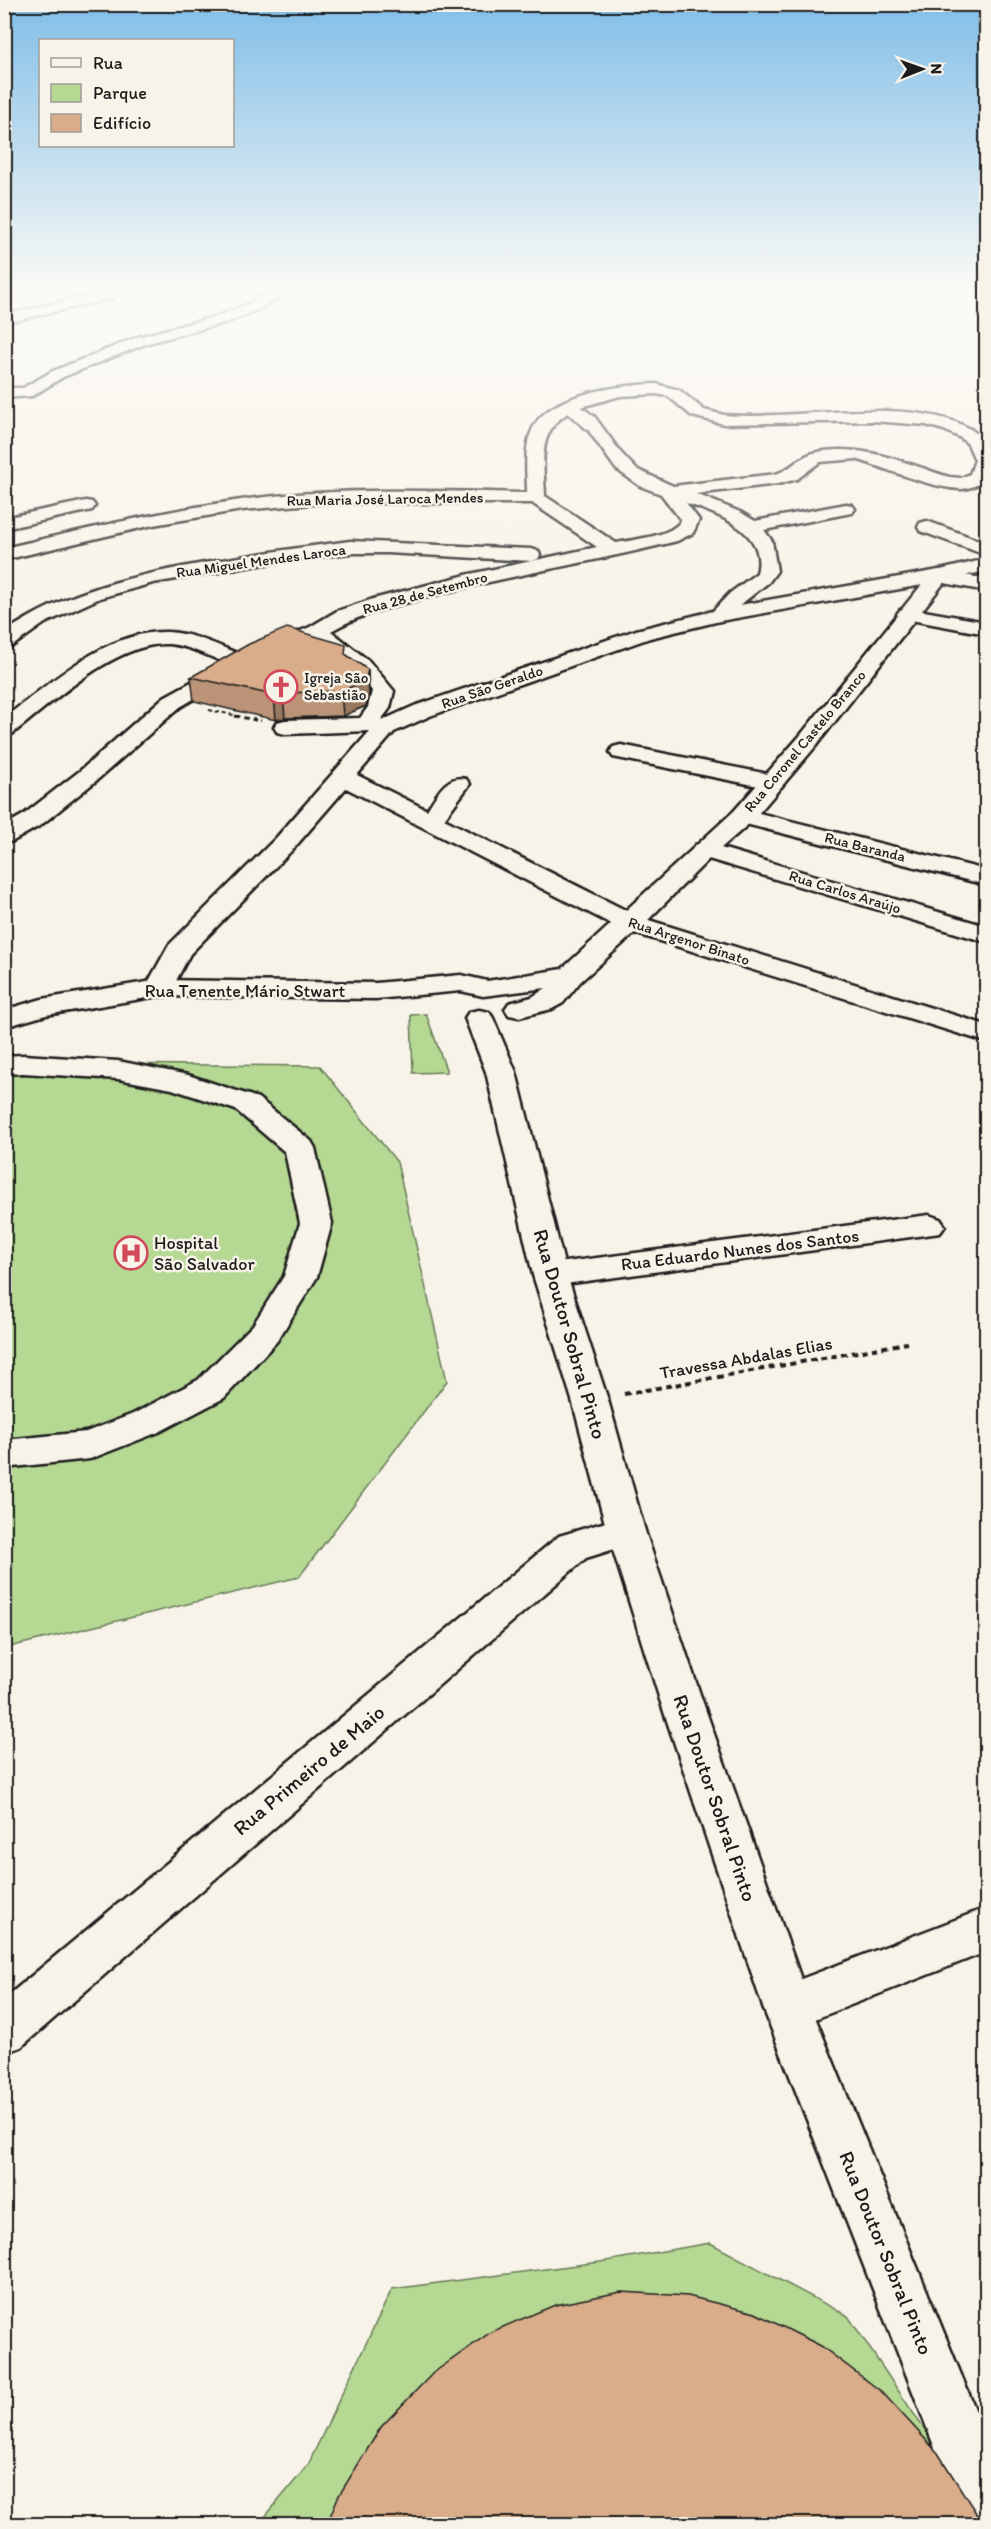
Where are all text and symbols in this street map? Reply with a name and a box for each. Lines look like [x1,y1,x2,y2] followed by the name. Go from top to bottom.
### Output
[39,39,234,147] legend
[892,39,952,99] north arrow
[93,52,123,74] text: Rua
[927,63,946,74] text: N
[93,82,147,104] text: Parque
[93,112,151,134] text: Edifício
[286,488,484,510] street label: Rua Maria José Laroca Mendes
[175,540,347,582] street label: Rua Miguel Mendes Laroca
[361,568,489,618] street label: Rua 28 de Setembro
[439,661,545,713] street label: Rua São Geraldo
[740,666,870,816] street label: Rua Coronel Castelo Branco
[263,669,299,705] church icon: Igreja São Sebastião
[304,669,368,704] place label: Igreja São Sebastião
[823,828,908,866] street label: Rua Baranda
[787,866,903,918] street label: Rua Carlos Araújo
[626,913,752,969] street label: Rua Argenor Binato
[145,980,346,1002] street label: Rua Tenente Mário Stwart
[620,1224,860,1276] street label: Rua Eduardo Nunes dos Santos
[529,1226,612,1442] street label: Rua Doutor Sobral Pinto
[154,1232,256,1275] place label: Hospital São Salvador
[113,1235,149,1271] hospital icon: Hospital São Salvador
[658,1332,834,1384] street label: Travessa Abdalas Elias
[668,1691,763,1905] street label: Rua Doutor Sobral Pinto
[228,1699,390,1840] street label: Rua Primeiro de Maio
[834,2147,939,2358] street label: Rua Doutor Sobral Pinto

